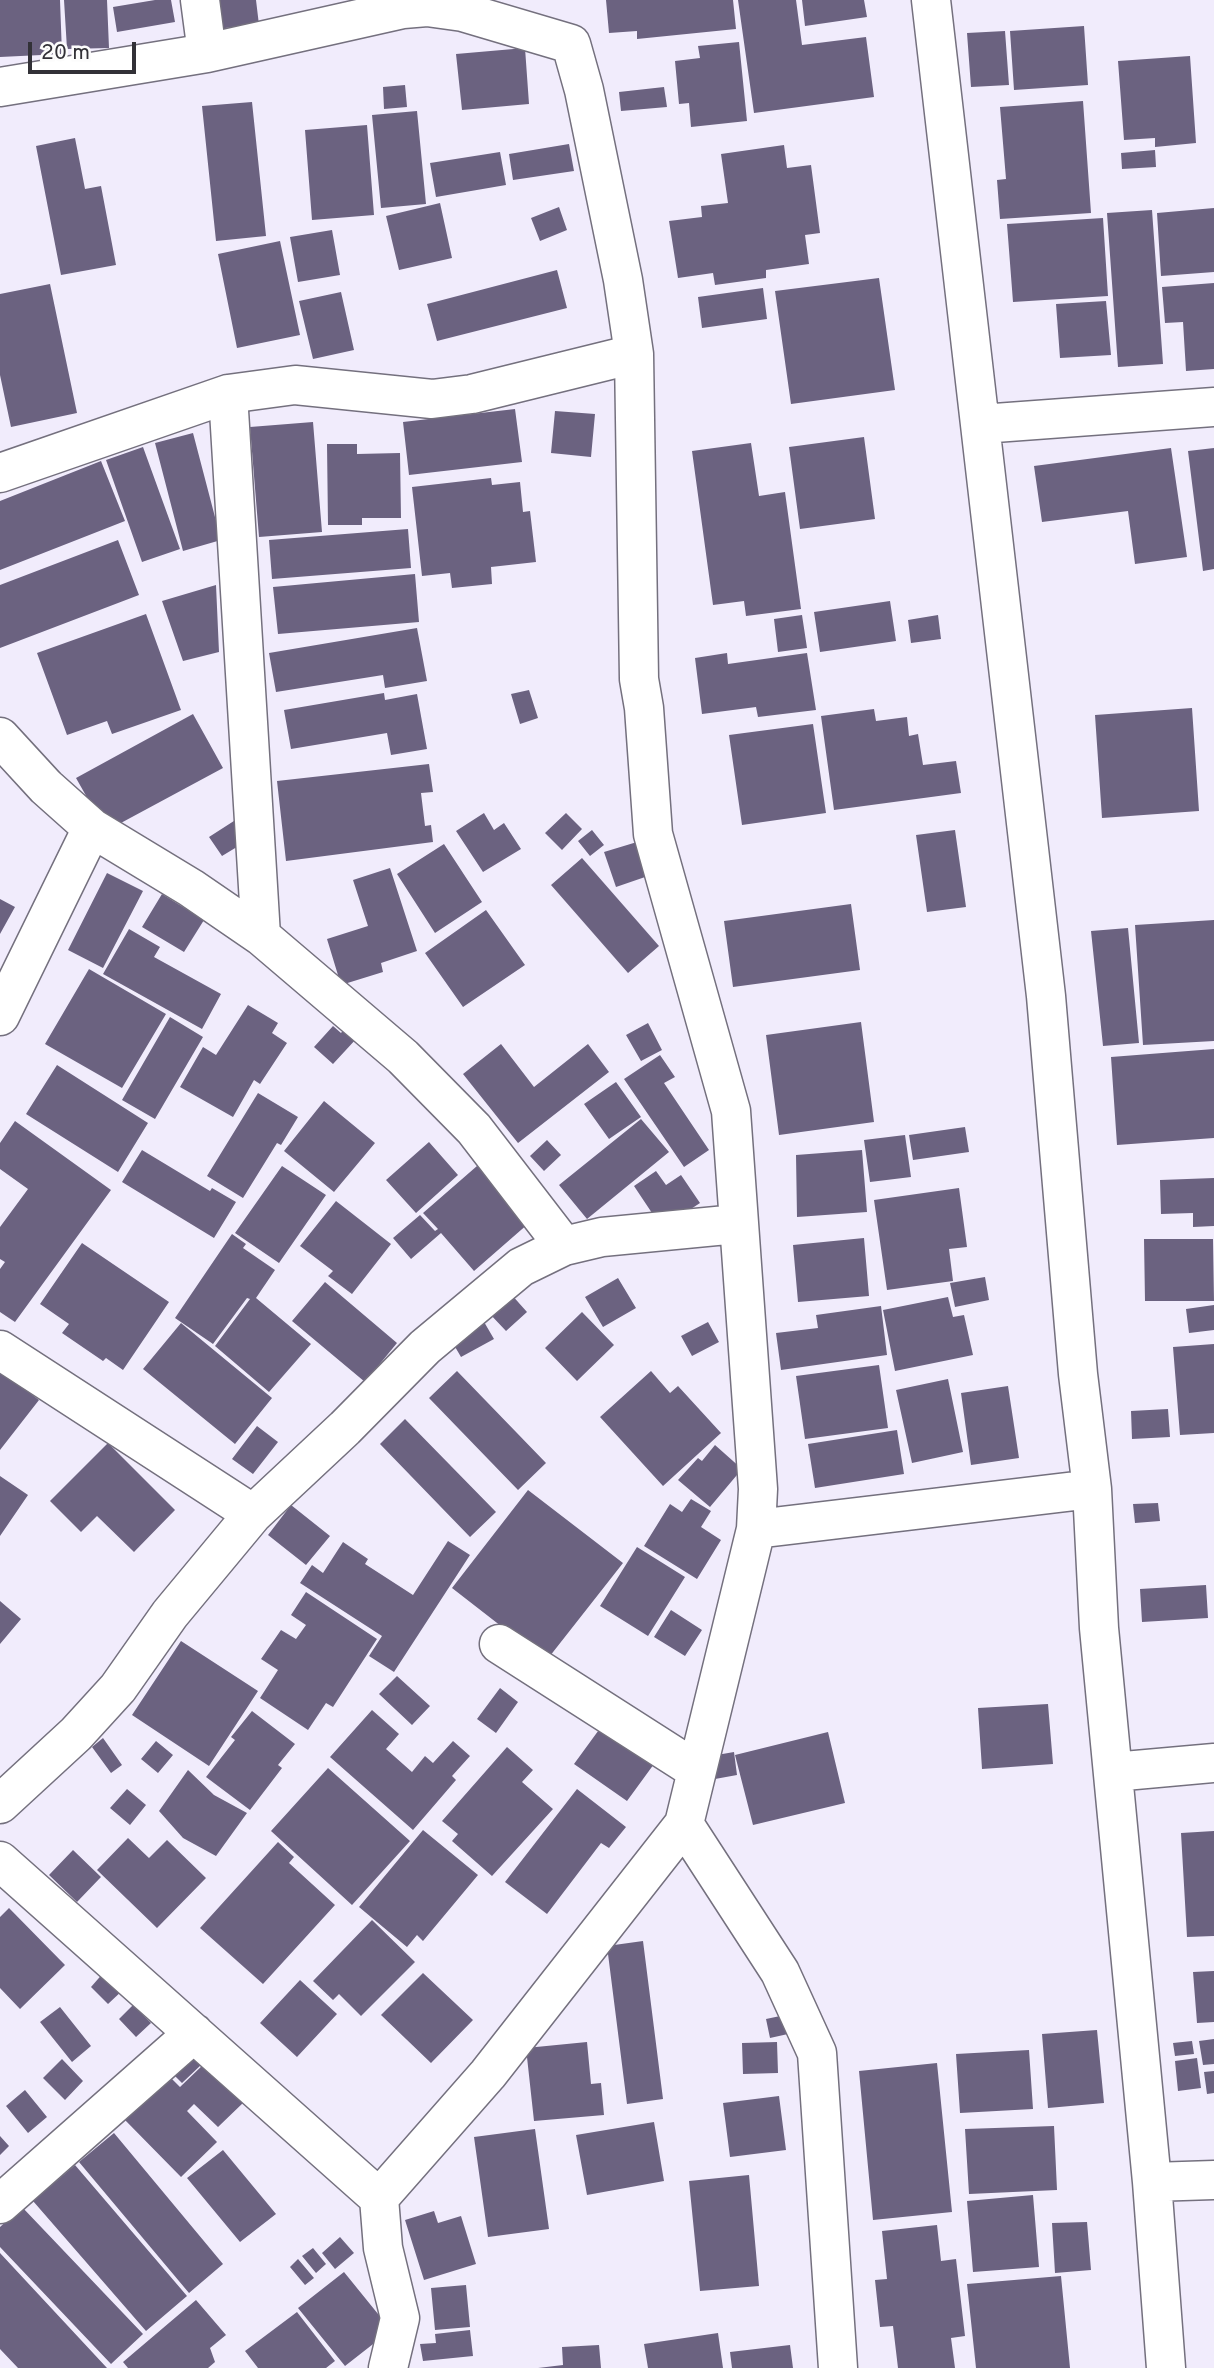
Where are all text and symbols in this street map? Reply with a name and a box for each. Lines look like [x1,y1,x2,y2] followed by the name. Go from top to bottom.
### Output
[32,28,140,72] scale bar
[41,40,90,67] text: 20 m

